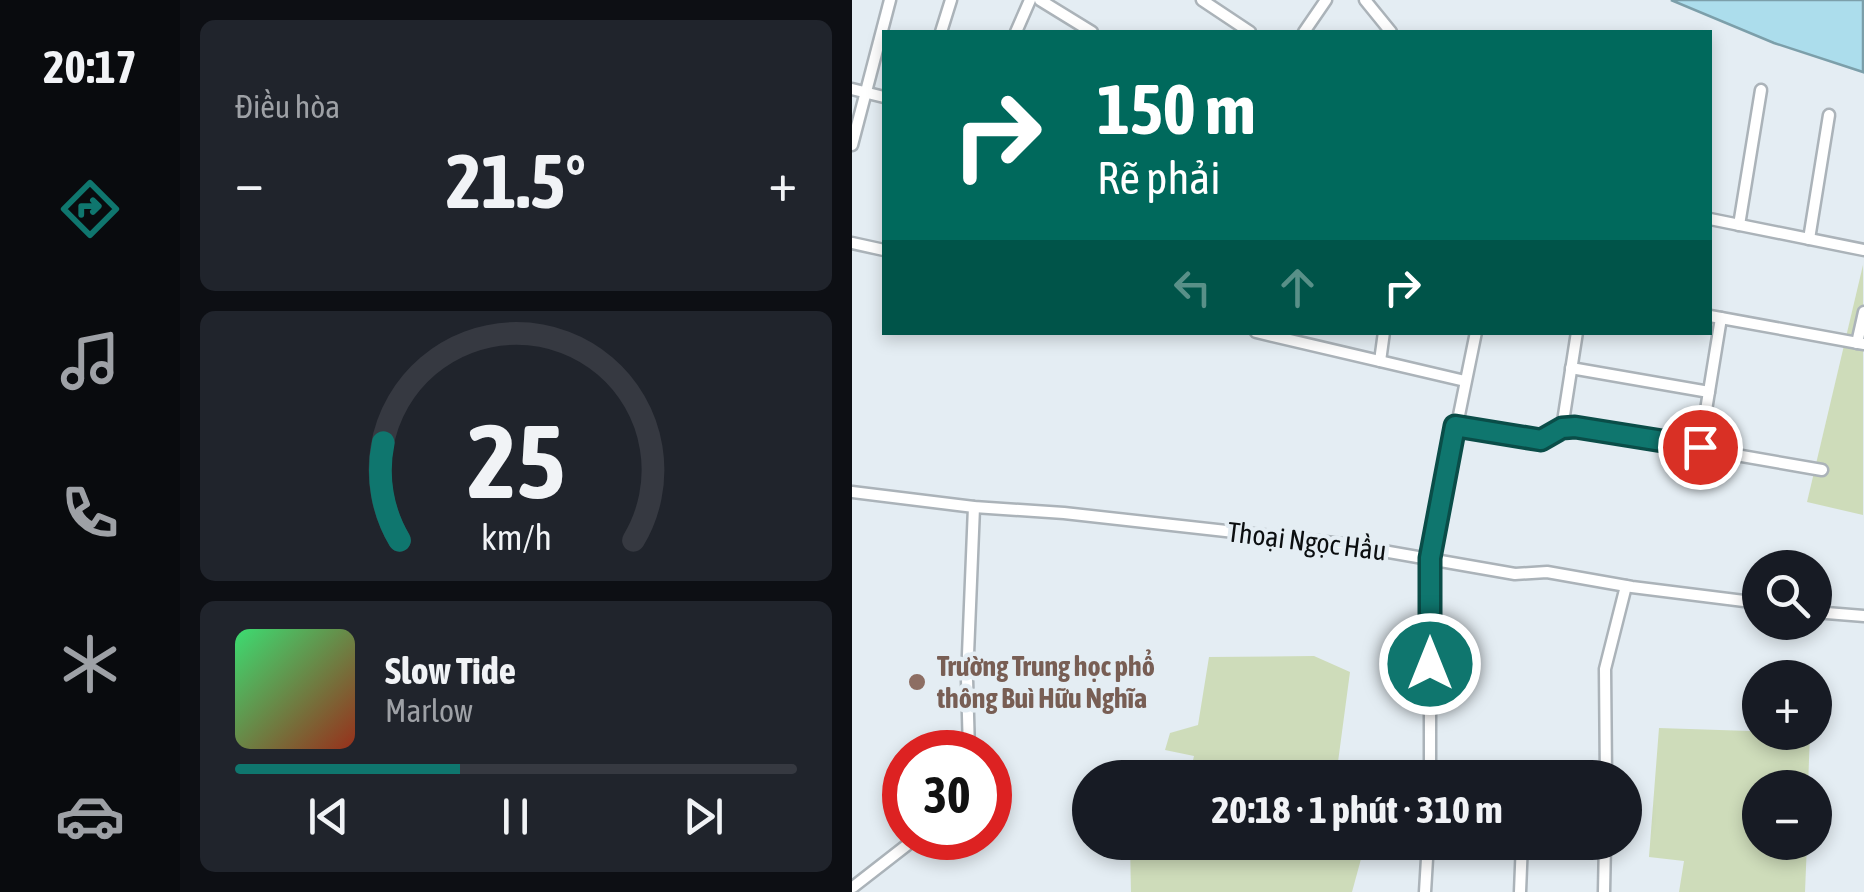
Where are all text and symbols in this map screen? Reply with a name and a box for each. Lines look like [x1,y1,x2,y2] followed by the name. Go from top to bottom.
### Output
[43,41,137,93] text: 20:17
[1097,69,1256,149] text: 150 m
[932,70,1062,200] icon: right
[235,88,340,125] text: Điều hòa
[446,138,586,224] text: 21.5°
[235,150,264,213] text: −
[768,150,797,213] text: +
[1097,152,1221,204] text: Rẽ phải
[55,174,125,244] icon: directions
[1165,260,1220,315] icon: left
[1270,260,1325,315] icon: ahead
[1375,260,1430,315] icon: right
[55,326,125,396] icon: music
[467,401,565,520] text: 25
[1658,405,1743,490] pin
[1673,420,1728,475] icon: arrive
[55,478,125,548] icon: phone
[1226,515,1388,567] street label: Thoại Ngọc Hầu
[481,517,551,558] text: km/h
[1742,550,1832,860] map controls
[1742,550,1832,640] button: search
[1378,612,1482,716] position arrow
[55,629,125,699] icon: climate
[385,649,516,692] text: Slow Tide
[936,649,1155,714] place label: Trường Trung học phổ thông Buì Hữu Nghĩa
[1742,660,1832,750] button: +
[906,671,928,693] marker: Trường Trung học phổ thông Buì Hữu Nghĩa
[385,692,473,729] text: Marlow
[882,730,1012,860] speed limit sign: 30
[1742,770,1832,860] button: −
[55,781,125,851] icon: car
[1211,788,1503,831] text: 20:18 · 1 phút · 310 m
[301,789,356,844] icon: previous
[488,789,543,844] icon: pause
[676,789,731,844] icon: next

